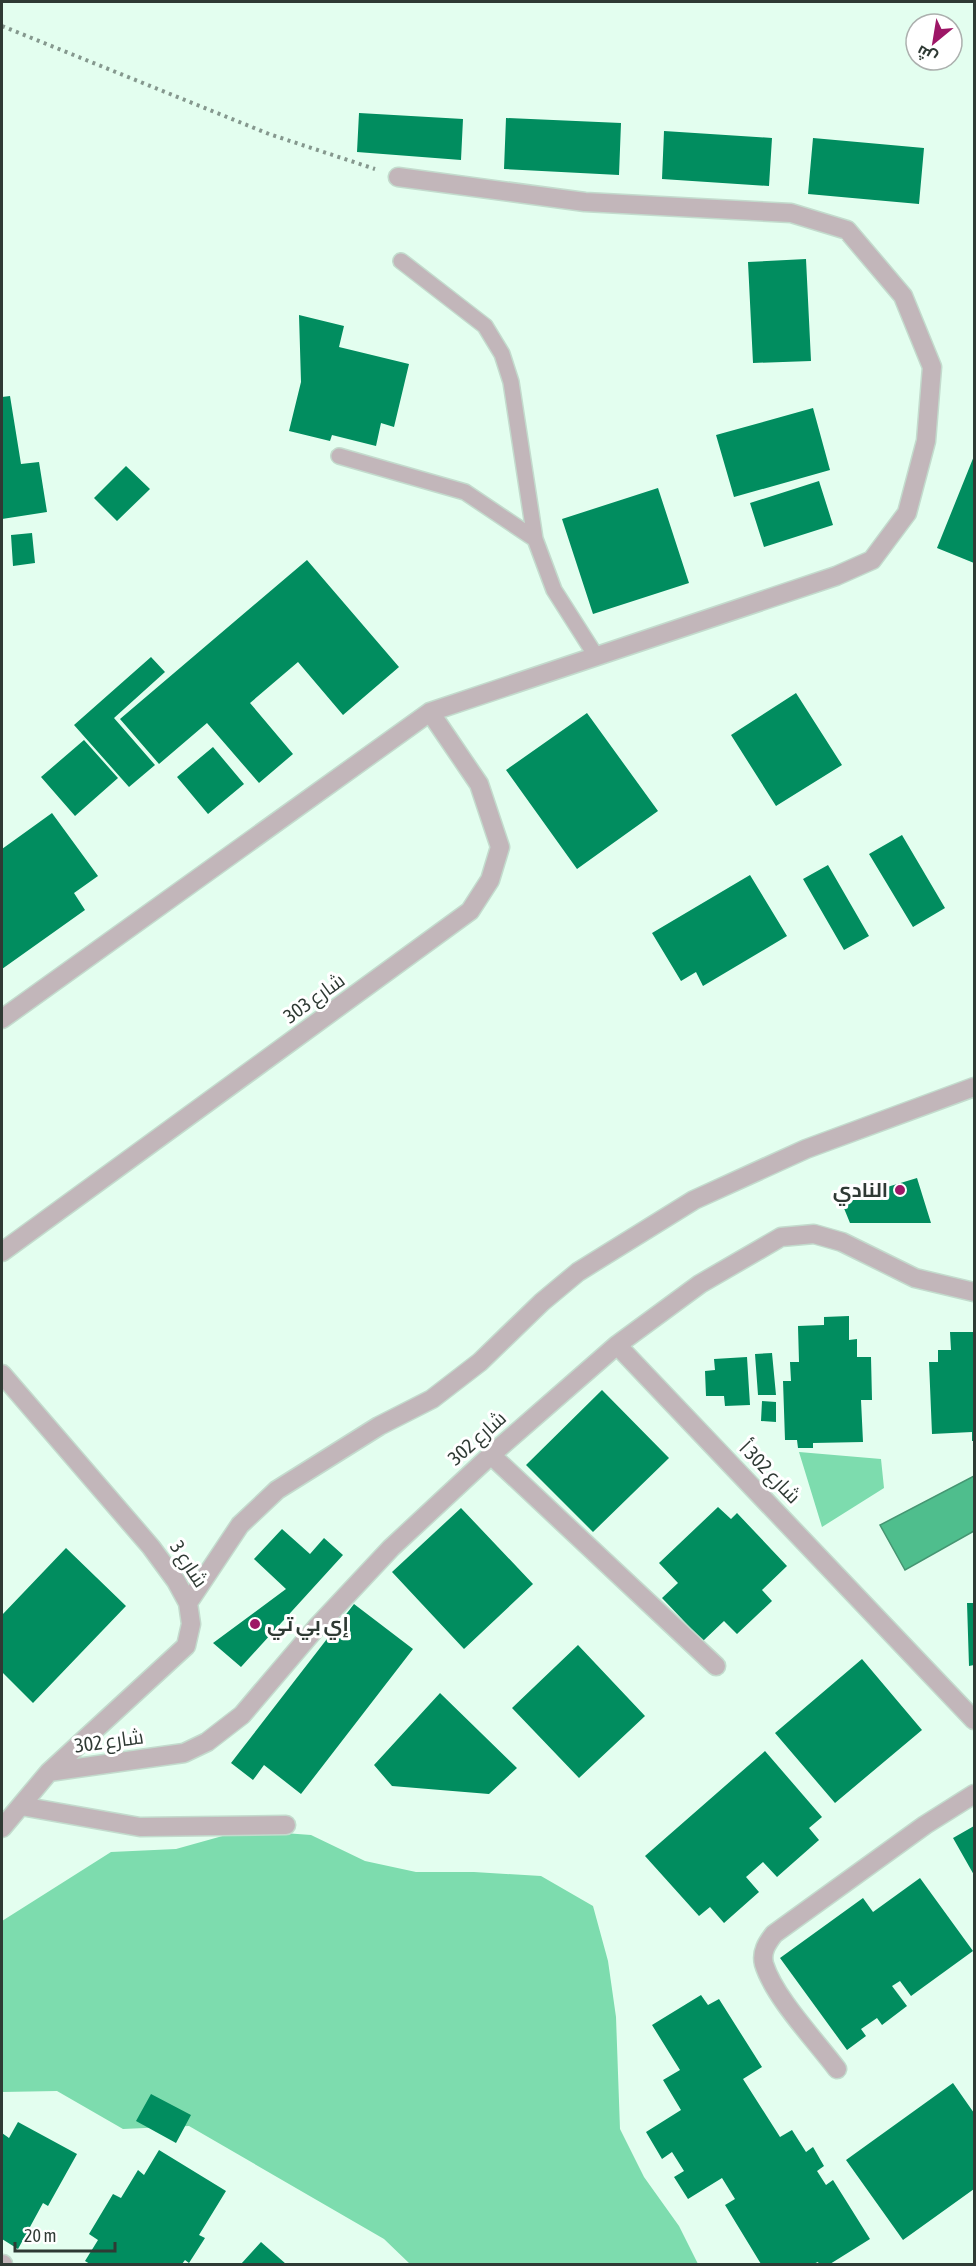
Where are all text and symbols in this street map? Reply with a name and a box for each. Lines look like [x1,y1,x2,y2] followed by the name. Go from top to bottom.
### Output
[904,12,964,72] north arrow
[913,41,940,68] text: ش
[279,968,350,1030] street label: شارع 303
[833,1178,888,1206] place label: النادي
[893,1183,907,1197] marker: النادي
[443,1406,512,1472] street label: شارع 302
[733,1436,806,1510] street label: شارع 302 أ
[163,1536,213,1593] street label: شارع 3
[267,1612,349,1640] place label: إي بي تي
[248,1617,262,1631] marker: إي بي تي
[73,1724,145,1760] street label: شارع 302
[15,2215,116,2253] scale bar
[24,2225,56,2246] text: 20 m

